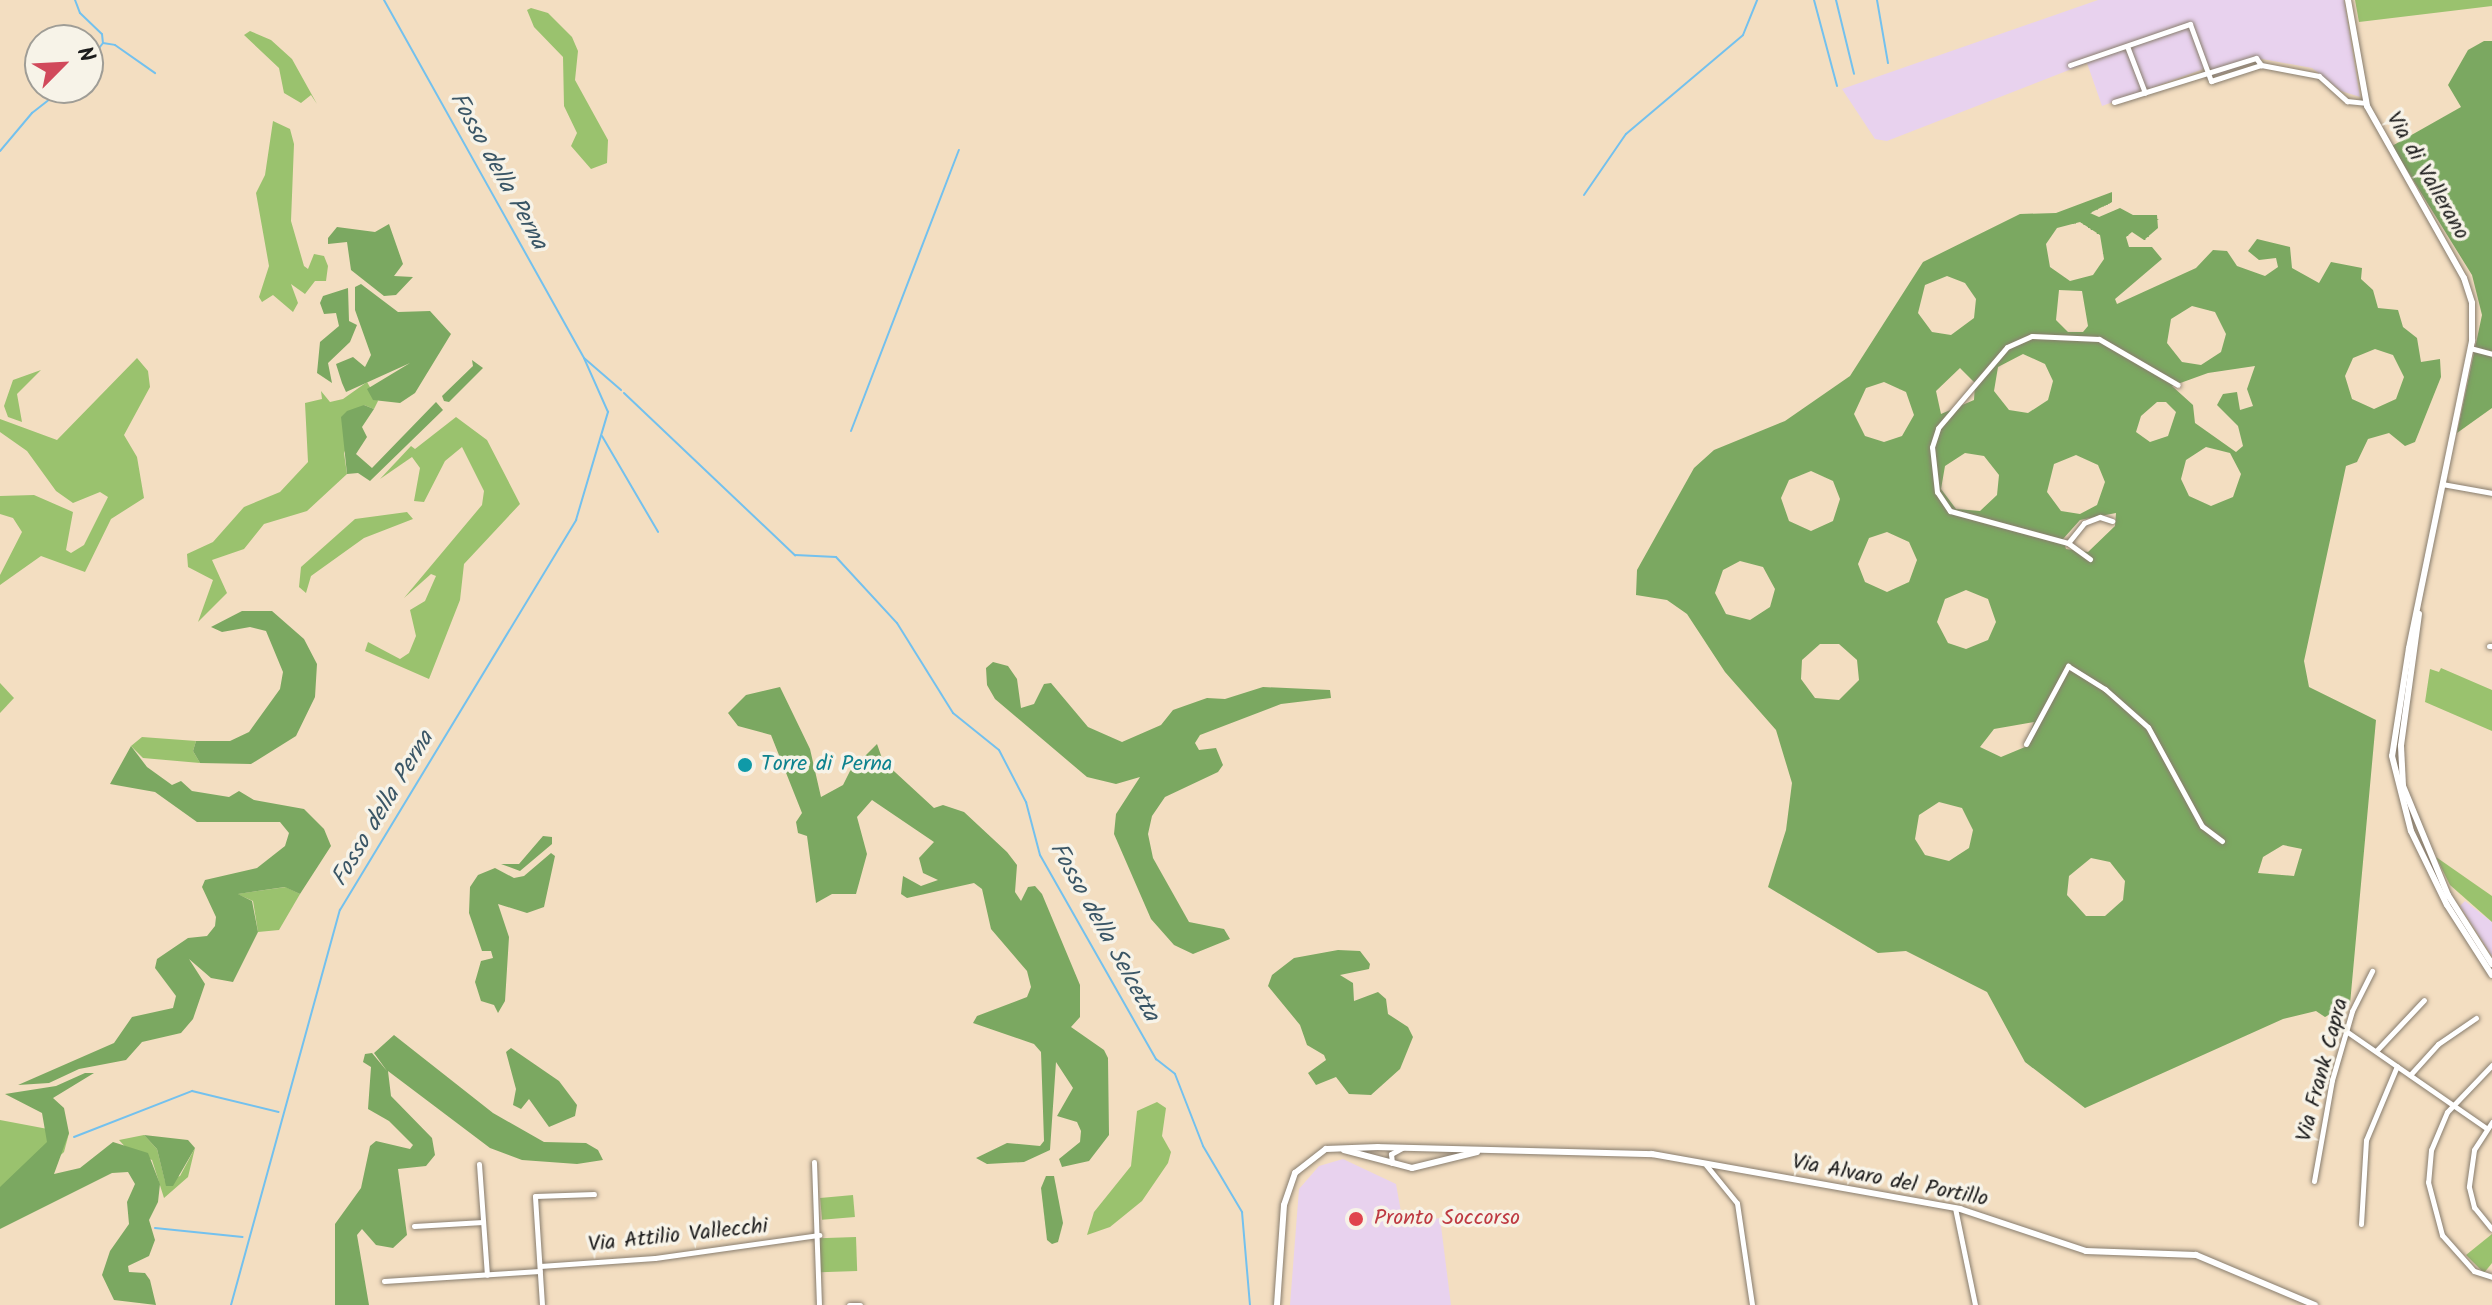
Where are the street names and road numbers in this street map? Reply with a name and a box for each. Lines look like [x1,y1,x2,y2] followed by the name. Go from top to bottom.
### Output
[2380,107,2474,245] street label: Via di Vallerano
[2291,995,2355,1145] street label: Via Frank Capra
[1790,1149,1990,1213] street label: Via Alvaro del Portillo
[587,1213,769,1259] street label: Via Attilio Vallecchi

